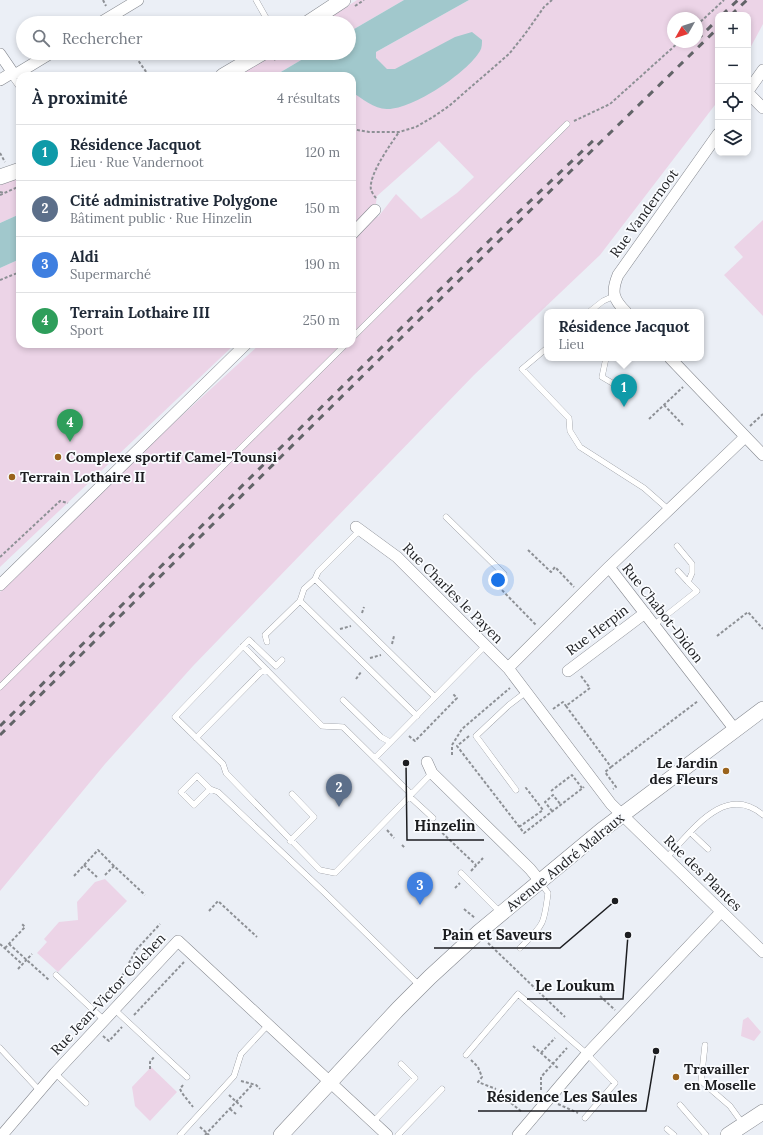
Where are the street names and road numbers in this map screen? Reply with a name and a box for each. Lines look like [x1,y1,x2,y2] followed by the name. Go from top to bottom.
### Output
[606,165,683,261] street label: Rue Vandernoot
[399,539,508,648] street label: Rue Charles le Payen
[618,560,708,667] street label: Rue Chabot-Didon
[562,600,632,659] street label: Rue Herpin
[501,808,628,916] street label: Avenue André Malraux
[660,831,746,915] street label: Rue des Plantes
[47,929,170,1059] street label: Rue Jean-Victor Colchen

